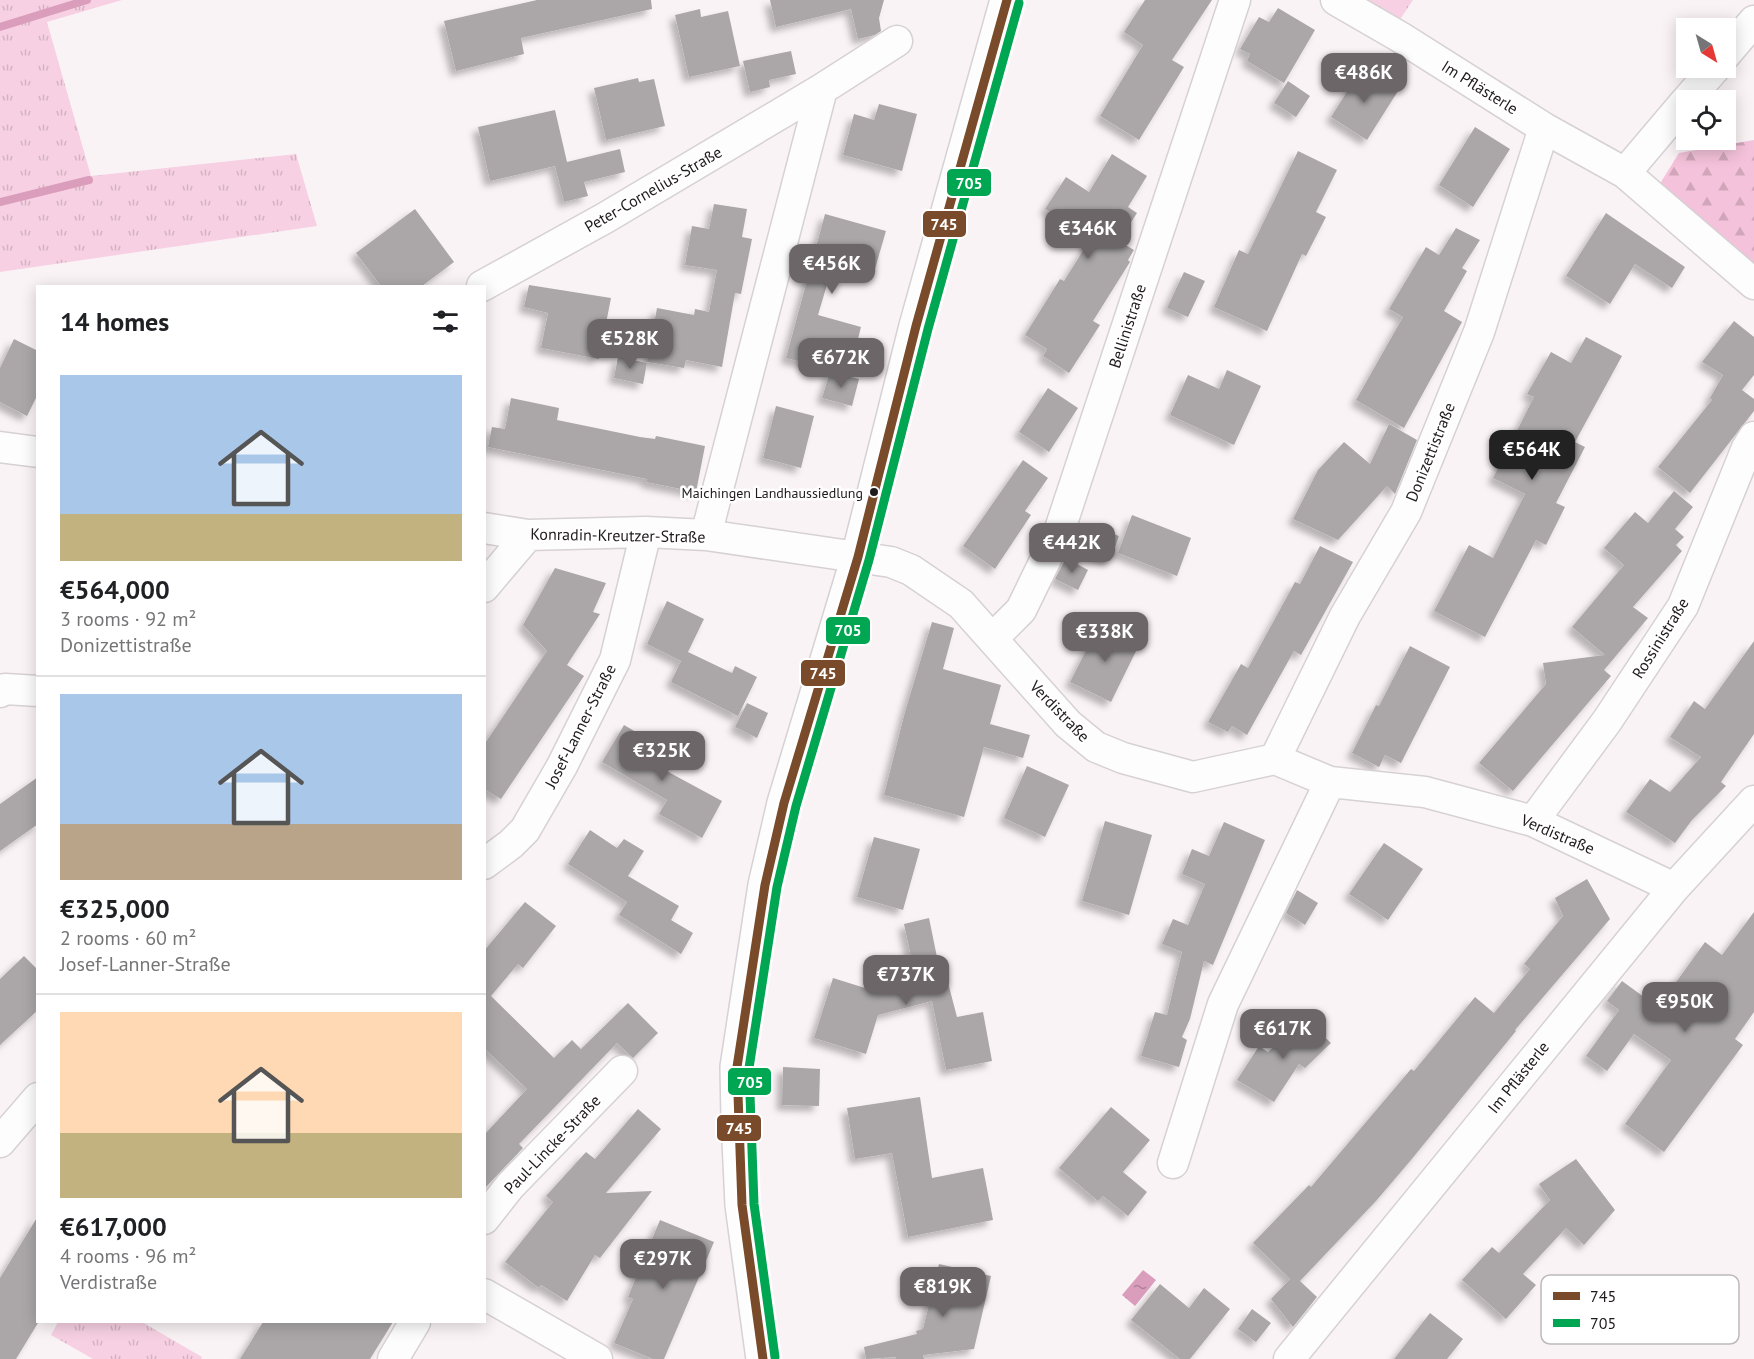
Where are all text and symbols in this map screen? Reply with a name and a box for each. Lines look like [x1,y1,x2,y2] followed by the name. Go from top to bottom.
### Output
[1676,18,1736,78] north arrow
[1676,18,1736,150] map controls
[1322,53,1406,104] pin: €486K
[1438,56,1522,118] street label: Im Pflästerle
[1335,59,1393,85] text: €486K
[1676,90,1736,150] button: locate
[581,141,725,237] street label: Peter-Cornelius-Straße
[946,168,992,197] line badge: 705
[955,173,983,193] text: 705
[1046,209,1130,260] pin: €346K
[922,210,967,238] line badge: 745
[930,214,958,234] text: 745
[1059,215,1117,241] text: €346K
[790,244,874,295] pin: €456K
[803,250,861,276] text: €456K
[1104,281,1150,371] street label: Bellinistraße
[60,305,169,338] text: 14 homes
[429,305,462,338] icon: filters
[588,319,672,370] pin: €528K
[601,325,659,351] text: €528K
[799,338,883,389] pin: €672K
[812,344,870,370] text: €672K
[1401,399,1459,505] street label: Donizettistraße
[207,414,315,522] icon: home
[1490,430,1574,481] pin: €564K
[1503,436,1561,462] text: €564K
[682,484,863,502] place label: Maichingen Landhaussiedlung
[868,486,880,498] marker: Maichingen Landhaussiedlung
[530,523,706,547] street label: Konradin-Kreutzer-Straße
[1030,523,1114,574] pin: €442K
[1043,529,1101,555] text: €442K
[60,573,170,606] text: €564,000
[1627,594,1693,682] street label: Rossinistraße
[60,606,196,632] text: 3 rooms · 92 m²
[1063,612,1147,663] pin: €338K
[825,616,871,645] line badge: 705
[1076,618,1134,644] text: €338K
[834,620,862,640] text: 705
[60,632,192,658] text: Donizettistraße
[800,659,846,687] line badge: 745
[540,661,620,792] street label: Josef-Lanner-Straße
[809,663,837,683] text: 745
[1025,675,1094,746] street label: Verdistraße
[620,731,704,782] pin: €325K
[207,733,315,841] icon: home
[633,737,691,763] text: €325K
[1517,809,1598,858] street label: Verdistraße
[60,892,170,925] text: €325,000
[60,925,196,951] text: 2 rooms · 60 m²
[60,951,231,977] text: Josef-Lanner-Straße
[864,955,948,1006] pin: €737K
[877,961,935,987] text: €737K
[1643,982,1727,1033] pin: €950K
[1656,988,1714,1014] text: €950K
[1241,1009,1325,1060] pin: €617K
[1254,1015,1312,1041] text: €617K
[1483,1037,1553,1117] street label: Im Pflästerle
[207,1051,315,1159] icon: home
[727,1067,772,1096] line badge: 705
[736,1072,764,1092] text: 705
[500,1090,604,1198] street label: Paul-Lincke-Straße
[716,1114,762,1142] line badge: 745
[725,1118,753,1138] text: 745
[60,1210,167,1243] text: €617,000
[621,1239,705,1290] pin: €297K
[60,1243,196,1269] text: 4 rooms · 96 m²
[634,1245,692,1271] text: €297K
[901,1267,985,1318] pin: €819K
[60,1269,157,1295] text: Verdistraße
[914,1273,972,1299] text: €819K
[1541,1275,1739,1344] legend
[1590,1286,1616,1306] text: 745
[1590,1313,1616,1333] text: 705

